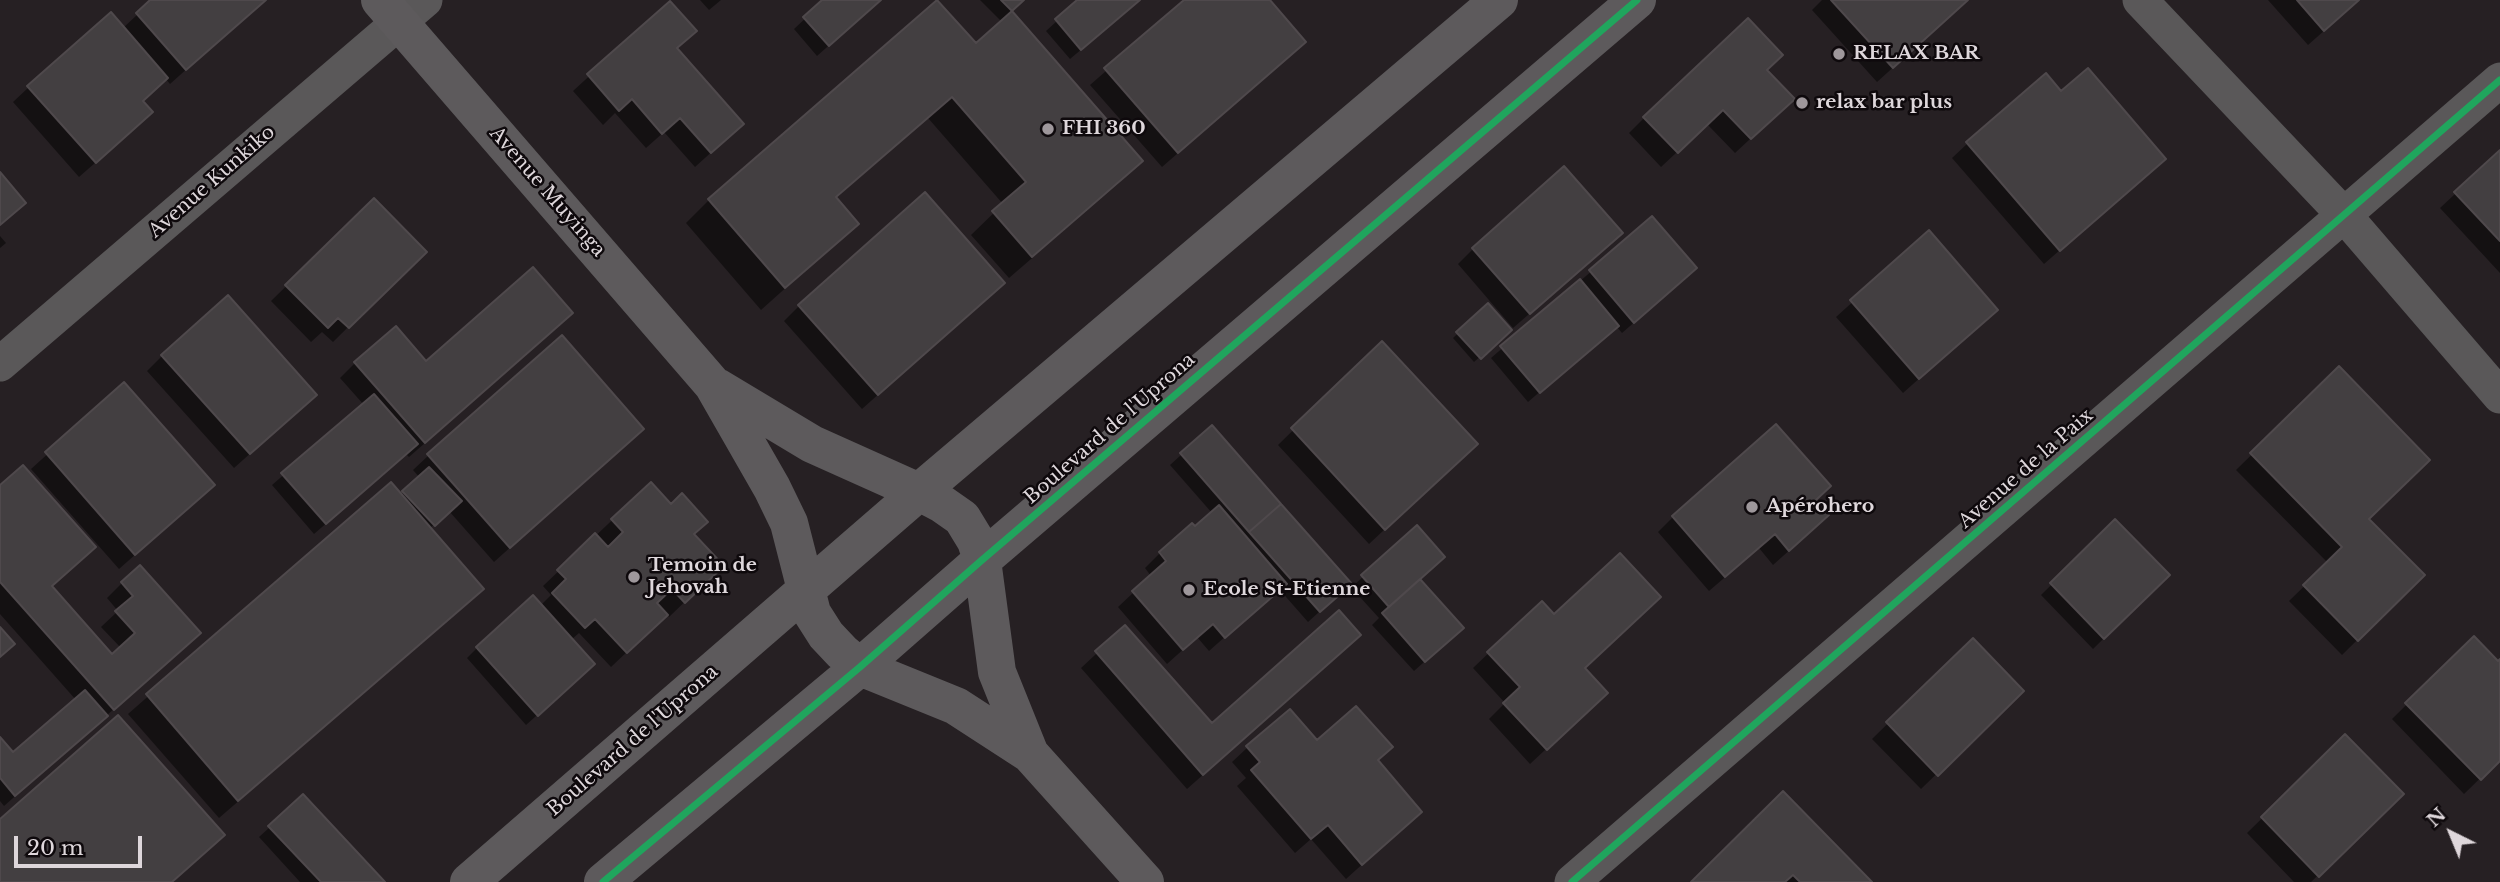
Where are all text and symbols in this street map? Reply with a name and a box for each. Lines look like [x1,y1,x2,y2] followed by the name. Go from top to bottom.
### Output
[1853,43,1980,65] place label: RELAX BAR
[1831,46,1847,62] marker: RELAX BAR
[1816,92,1952,114] place label: relax bar plus
[1794,95,1810,111] marker: relax bar plus
[1062,118,1146,140] place label: FHI 360
[144,121,280,243] street label: Avenue Kunkiko
[1040,121,1056,137] marker: FHI 360
[484,122,610,262] street label: Avenue Muyinga
[1020,349,1200,509] street label: Boulevard de l'Uprona
[1954,404,2098,534] street label: Avenue de la Paix
[1766,496,1874,518] place label: Apérohero
[1744,499,1760,515] marker: Apérohero
[648,555,757,599] place label: Temoin de Jehovah
[626,569,642,585] marker: Temoin de Jehovah
[1203,579,1370,601] place label: Ecole St-Etienne
[1181,582,1197,598] marker: Ecole St-Etienne
[543,661,723,821] street label: Boulevard de l'Uprona
[2416,798,2486,868] north arrow
[2422,803,2451,832] text: N
[18,822,145,866] scale bar
[27,835,84,861] text: 20 m

